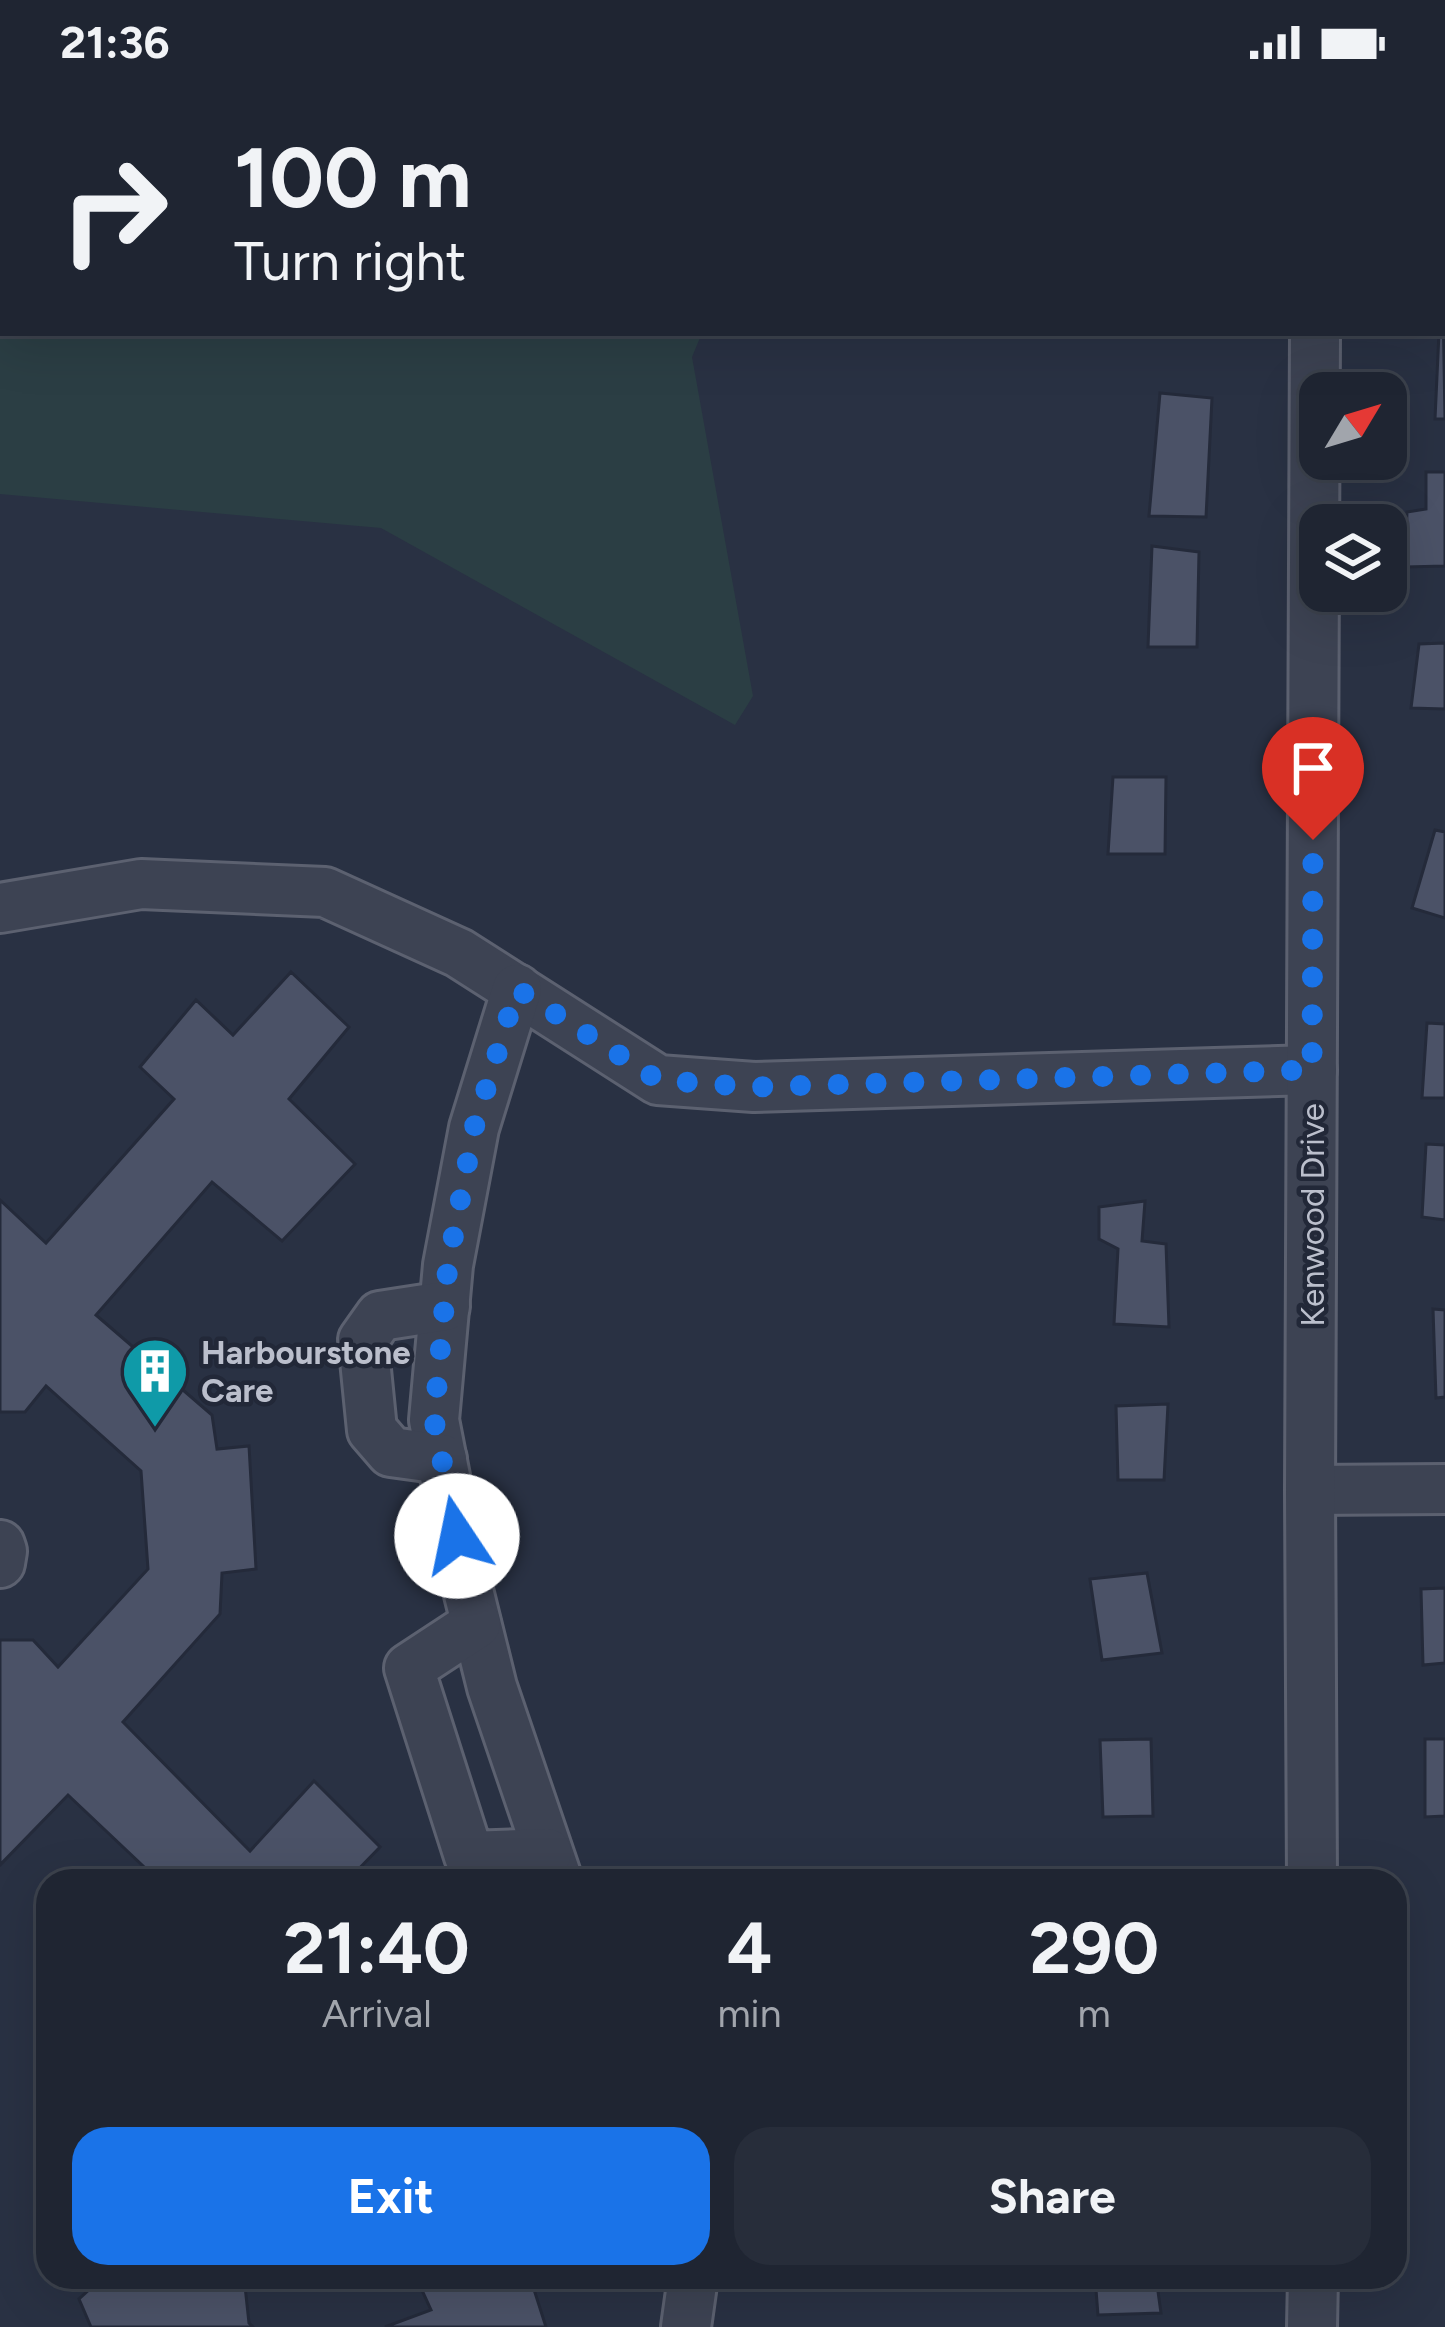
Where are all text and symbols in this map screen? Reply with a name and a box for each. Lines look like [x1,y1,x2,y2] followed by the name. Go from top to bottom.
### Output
[60,15,170,69] text: 21:36
[234,127,472,228] text: 100 m
[36,132,192,288] icon: right
[234,229,466,294] text: Turn right
[1299,372,1407,480] north arrow
[1299,372,1407,612] map controls
[1299,504,1407,612] button: layers
[1262,717,1364,840] pin
[1280,735,1346,801] icon: arrive
[1293,1103,1332,1327] street label: Kenwood Drive
[201,1333,410,1410] place label: Harbourstone Care
[120,1336,190,1430] building icon: Harbourstone Care
[394,1473,520,1599] position arrow
[284,1905,470,1991] text: 21:40
[727,1905,772,1991] text: 4
[1029,1905,1159,1991] text: 290
[322,1990,432,2037] text: Arrival
[717,1990,781,2037] text: min
[1078,1990,1111,2037] text: m
[72,2127,710,2265] button: Exit
[734,2127,1371,2265] button: Share

